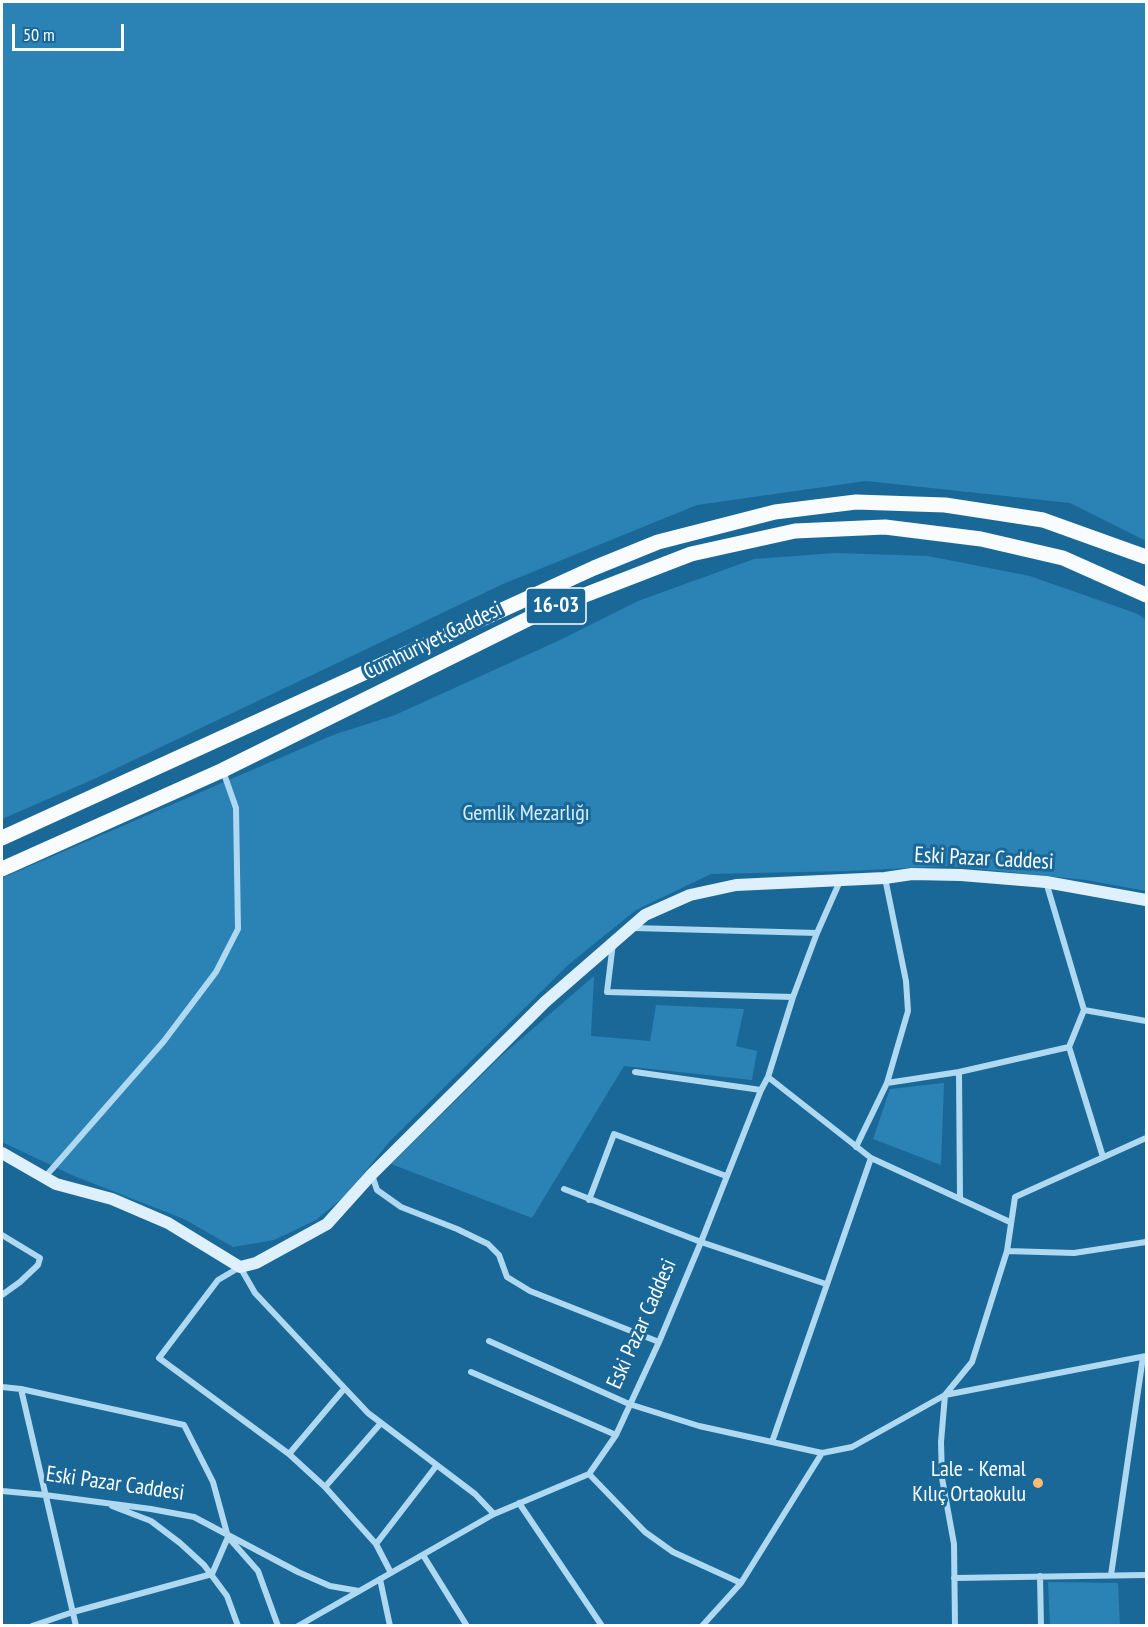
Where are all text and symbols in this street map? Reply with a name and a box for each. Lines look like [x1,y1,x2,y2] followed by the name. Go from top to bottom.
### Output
[15,12,128,50] scale bar
[23,23,55,46] text: 50 m
[526,588,586,624] road number: 16-03
[359,596,507,686] street label: Cumhuriyet Caddesi
[462,801,590,827] park label: Gemlik Mezarlığı
[914,842,1054,876] street label: Eski Pazar Caddesi
[602,1255,682,1393] street label: Eski Pazar Caddesi
[912,1457,1026,1508] place label: Lale - Kemal Kılıç Ortaokulu
[44,1461,186,1507] street label: Eski Pazar Caddesi
[1031,1476,1045,1490] marker: Lale - Kemal Kılıç Ortaokulu

